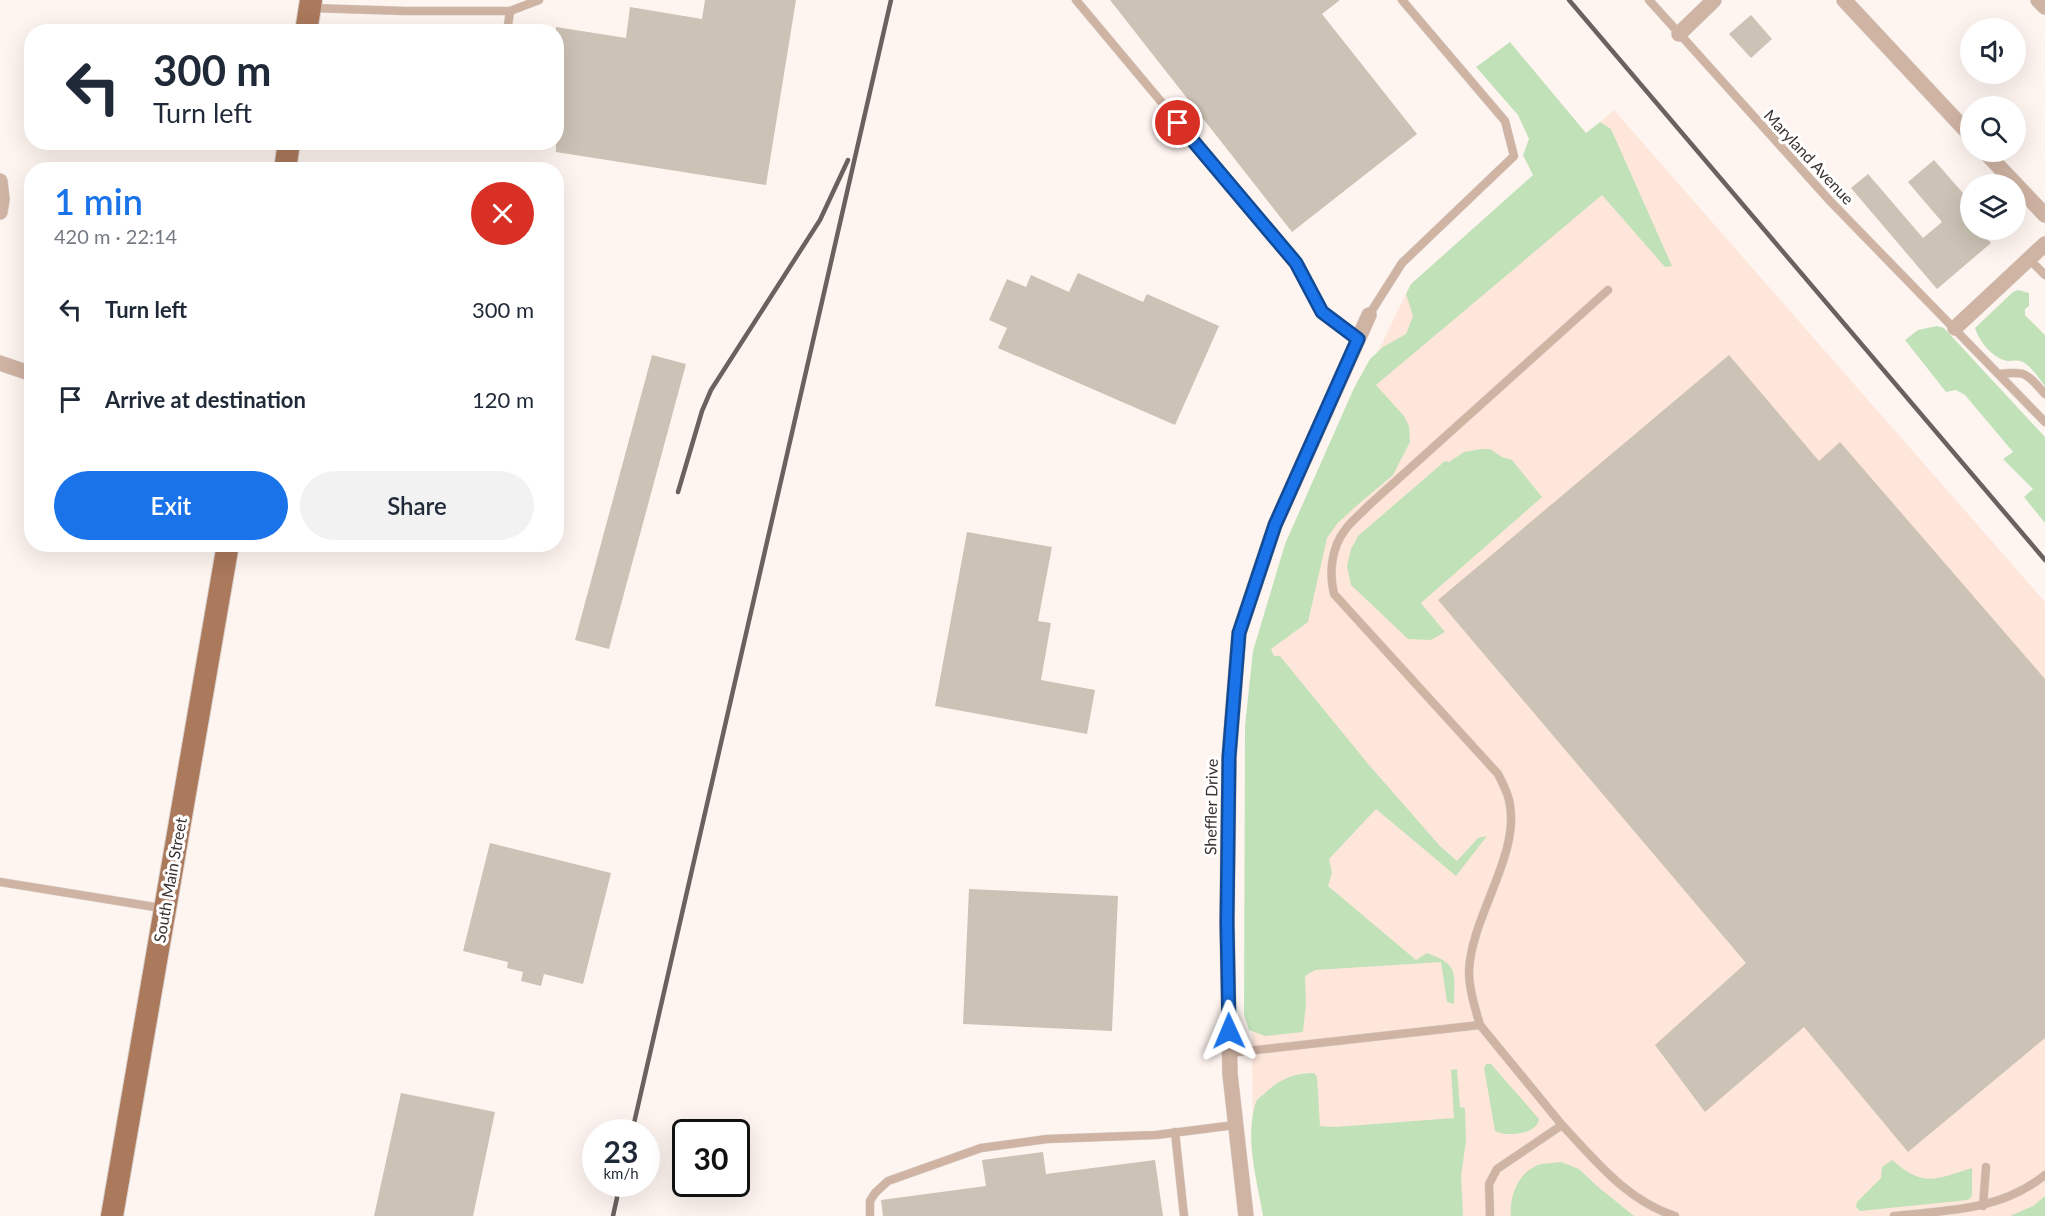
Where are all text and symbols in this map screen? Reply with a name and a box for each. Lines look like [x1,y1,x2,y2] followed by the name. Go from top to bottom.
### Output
[1960,18,2026,240] map controls
[1960,18,2026,84] button: sound
[153,45,271,95] text: 300 m
[54,48,132,126] icon: left
[153,96,252,129] text: Turn left
[1960,96,2026,162] button: search
[1152,97,1203,148] pin
[1761,105,1858,208] street label: Maryland Avenue
[1161,106,1194,139] icon: arrive
[1960,174,2026,240] button: layers
[54,179,143,223] text: 1 min
[471,182,534,245] button: close
[54,224,177,248] text: 420 m · 22:14
[54,293,87,326] icon: left
[105,296,187,323] text: Turn left
[472,296,534,323] text: 300 m
[54,383,87,416] icon: arrive
[105,386,306,413] text: Arrive at destination
[472,386,534,413] text: 120 m
[54,471,288,540] button: Exit
[300,471,534,540] button: Share
[1200,759,1221,855] street label: Sheffler Drive
[149,816,190,944] street label: South Main Street
[1197,999,1261,1063] position arrow
[672,1119,750,1197] speed limit sign: 30
[604,1133,638,1169] text: 23
[603,1164,639,1182] text: km/h

